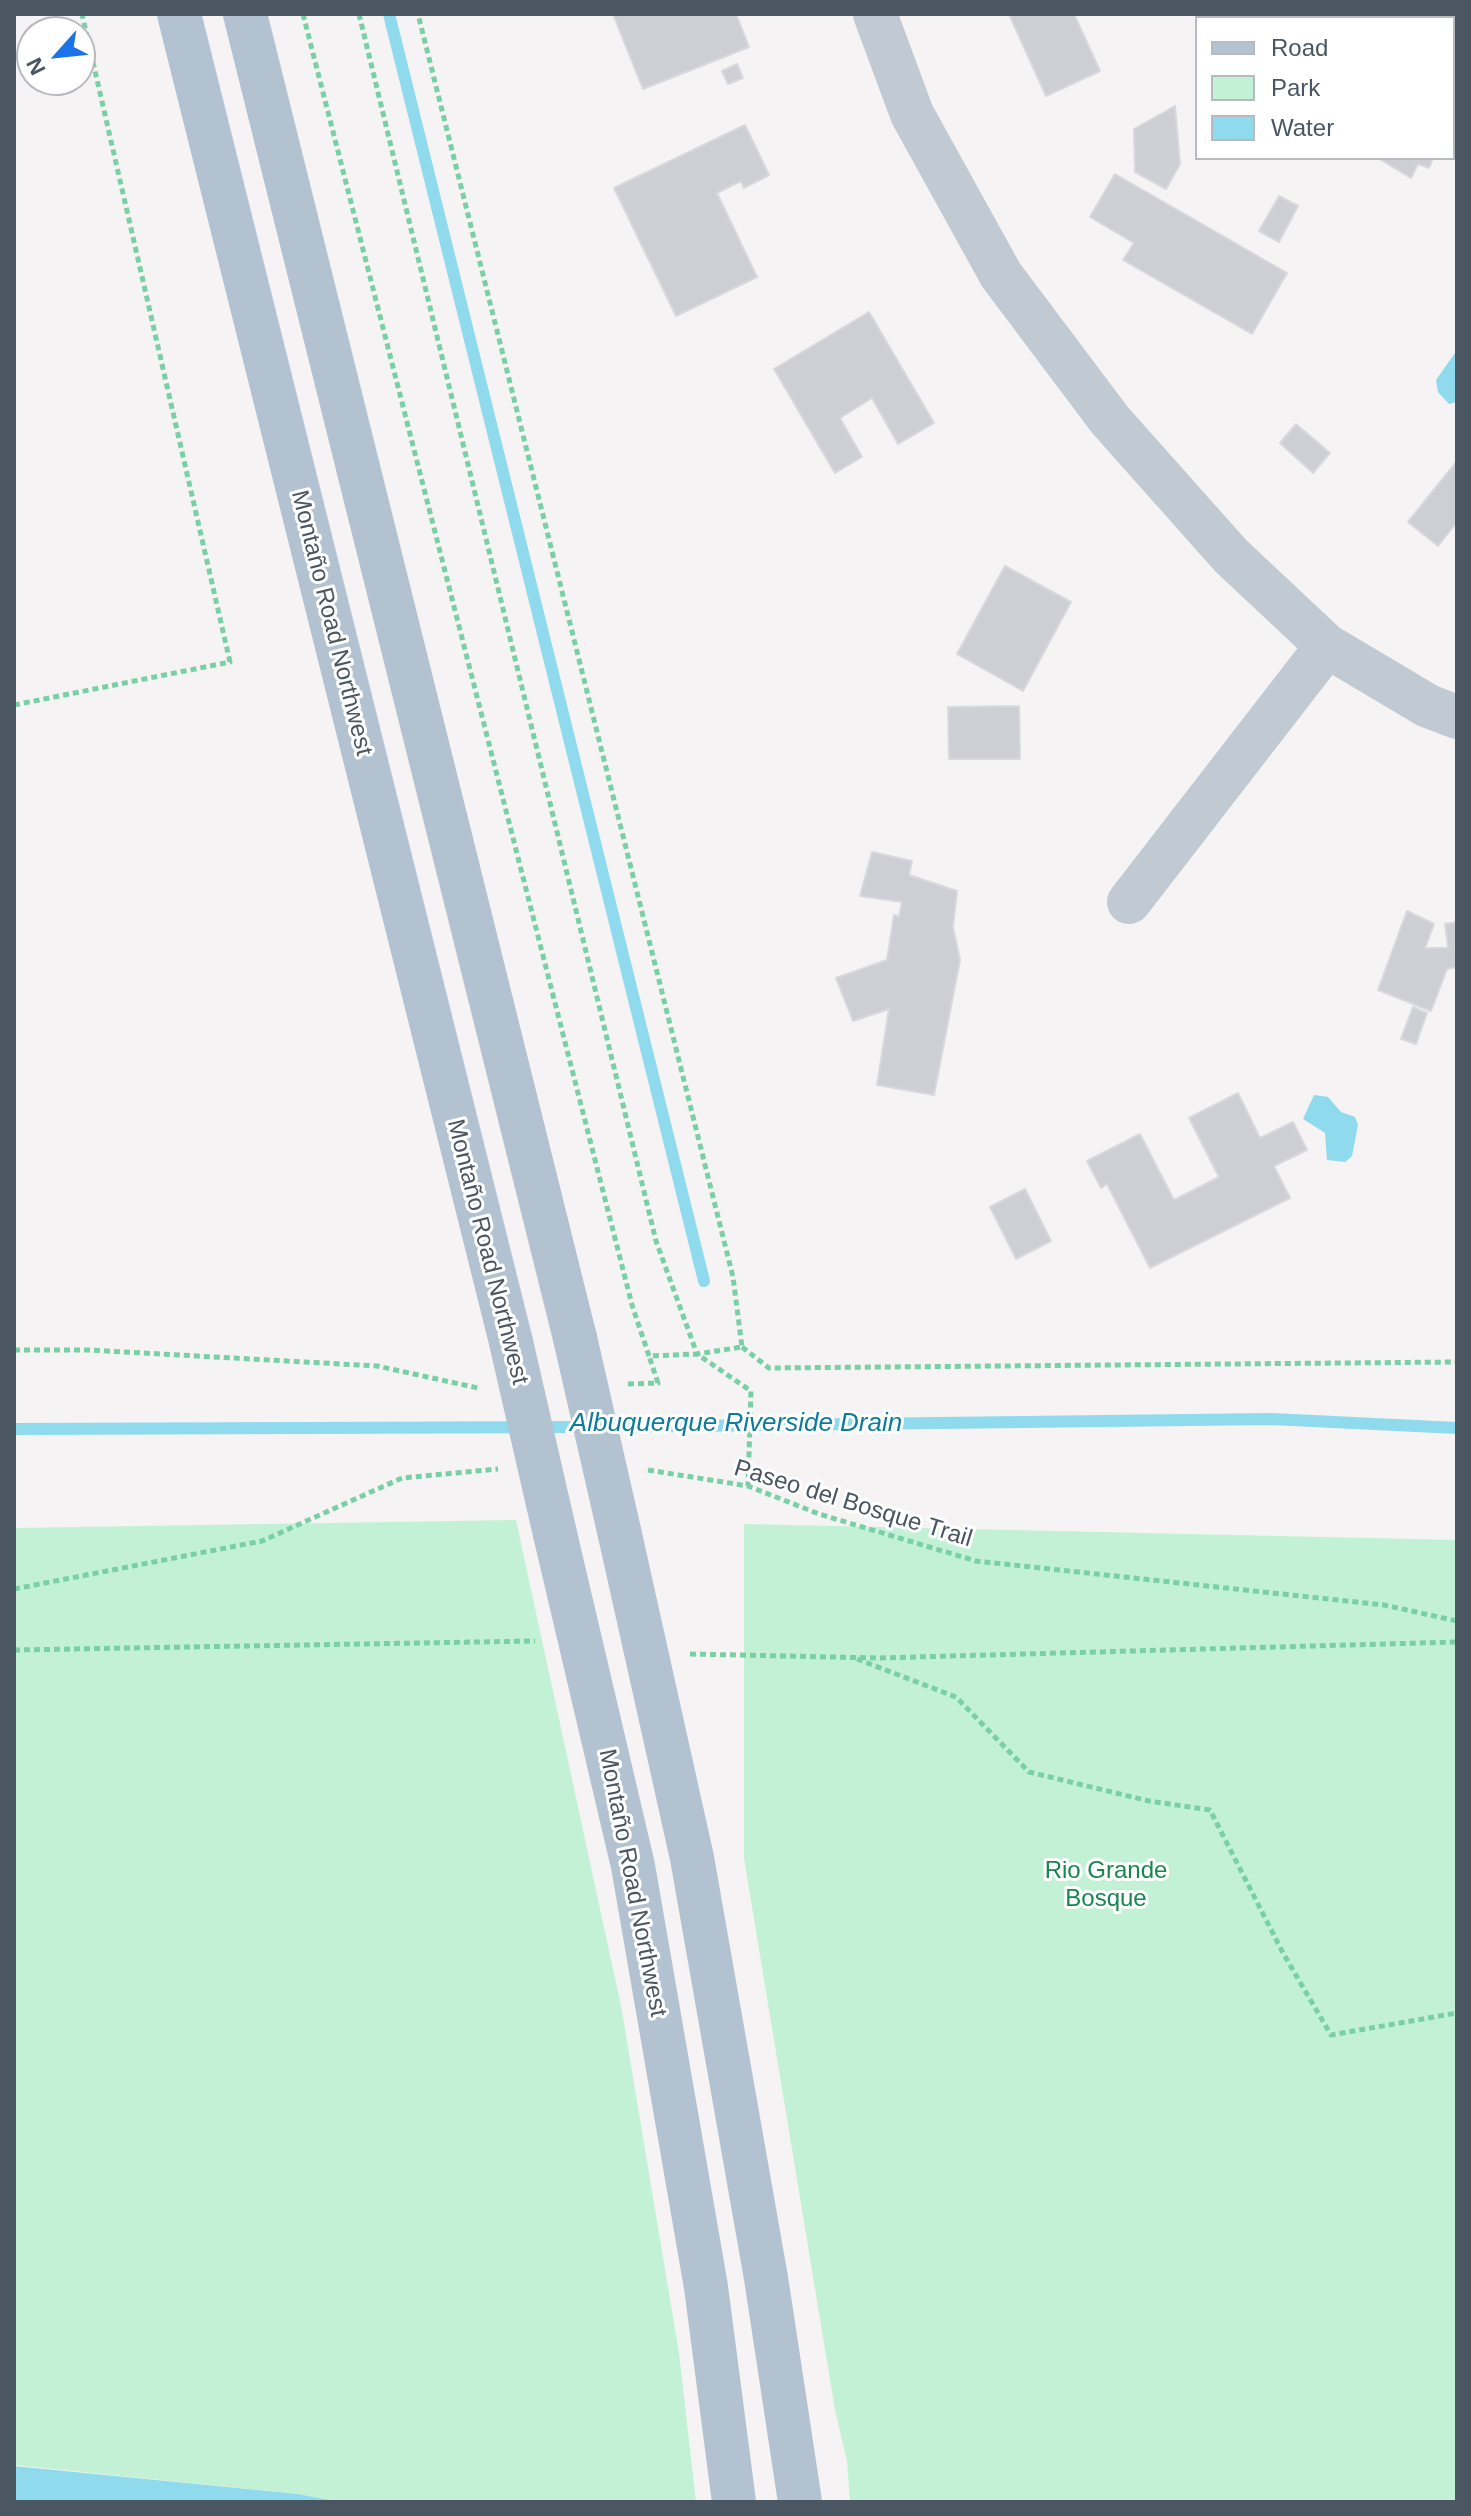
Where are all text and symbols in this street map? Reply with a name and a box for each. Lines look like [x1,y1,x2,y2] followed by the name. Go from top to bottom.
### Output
[16,16,96,96] north arrow
[1195,16,1455,160] legend
[1271,34,1328,61] text: Road
[21,53,51,79] text: N
[1271,74,1320,101] text: Park
[1271,114,1334,141] text: Water
[284,487,378,759] street label: Montaño Road Northwest
[440,1116,534,1388] street label: Montaño Road Northwest
[570,1408,902,1440] water label: Albuquerque Riverside Drain
[731,1454,975,1554] street label: Paseo del Bosque Trail
[592,1747,672,2019] street label: Montaño Road Northwest
[1045,1857,1167,1913] park label: Rio Grande Bosque

